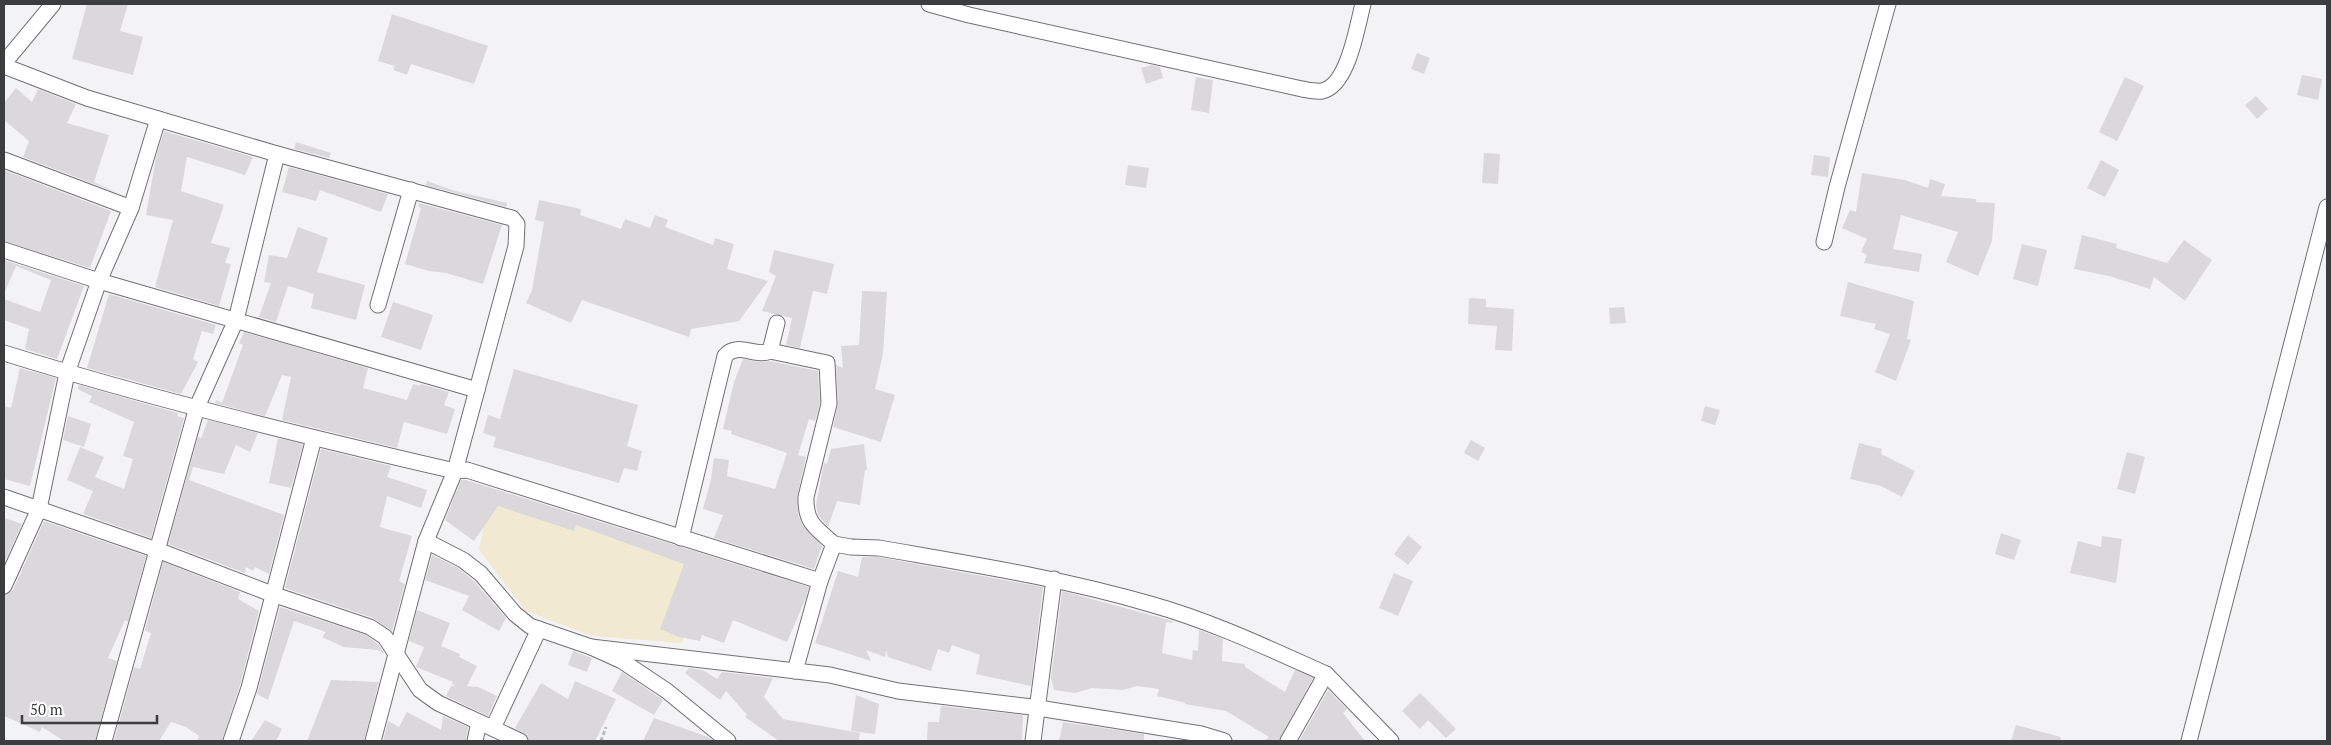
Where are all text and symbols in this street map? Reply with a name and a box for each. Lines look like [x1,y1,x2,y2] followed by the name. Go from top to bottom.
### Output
[22,692,158,724] scale bar
[30,699,63,719] text: 50 m

